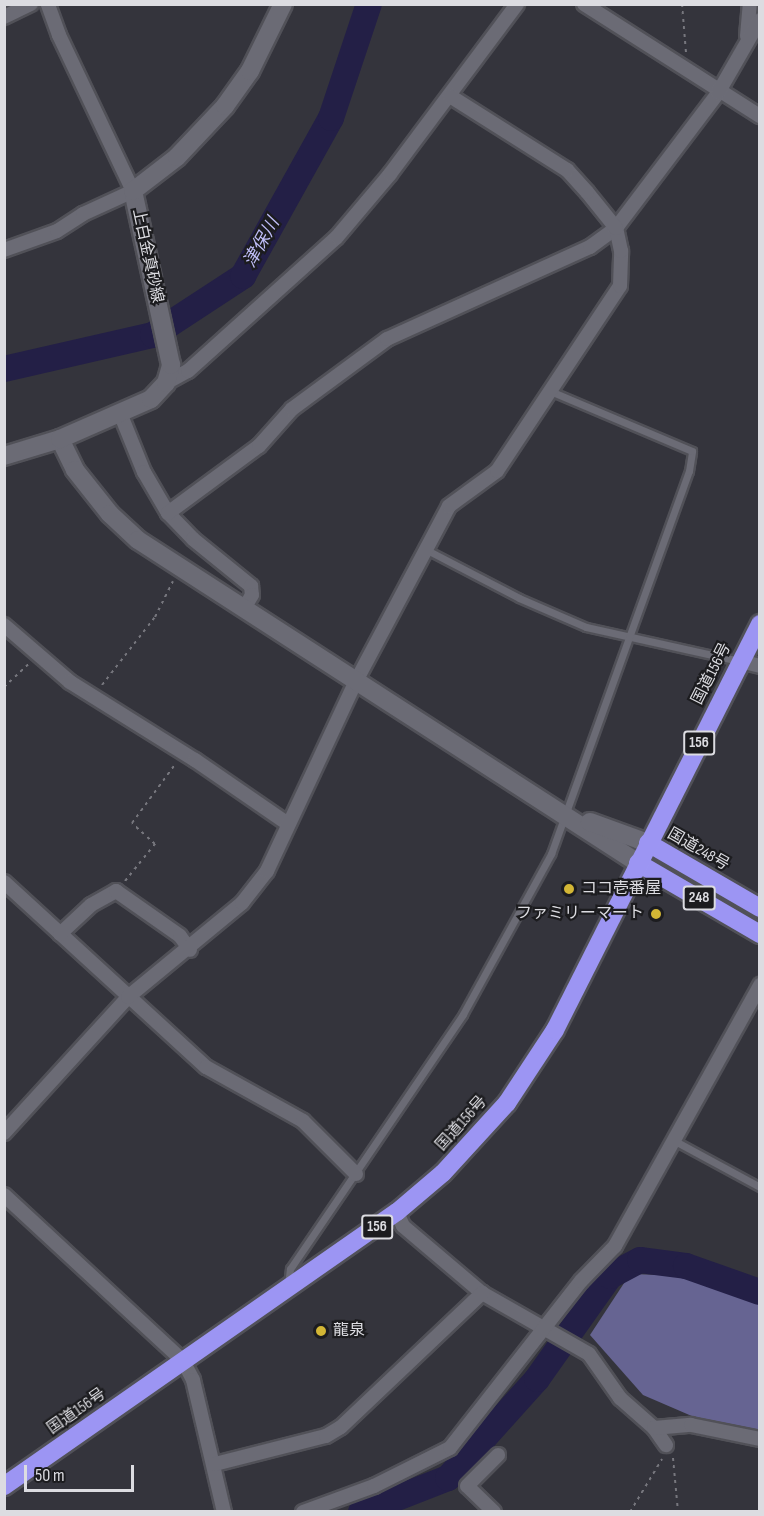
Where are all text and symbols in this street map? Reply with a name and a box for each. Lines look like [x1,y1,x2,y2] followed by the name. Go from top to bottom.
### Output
[128,207,166,305] street label: 上白金真砂線
[239,214,285,272] water label: 津保川
[688,640,736,708] street label: 国道156号
[682,731,716,755] road number: 156
[664,825,732,875] street label: 国道248号
[581,879,661,899] place label: ココ壱番屋
[562,882,576,896] marker: ココ壱番屋
[682,886,716,910] road number: 248
[516,904,644,924] place label: ファミリーマート
[649,907,663,921] marker: ファミリーマート
[432,1093,492,1155] street label: 国道156号
[360,1215,394,1239] road number: 156
[333,1321,365,1341] place label: 龍泉
[314,1324,328,1338] marker: 龍泉
[44,1385,110,1439] street label: 国道156号
[27,1453,136,1491] scale bar
[35,1465,65,1486] text: 50 m

